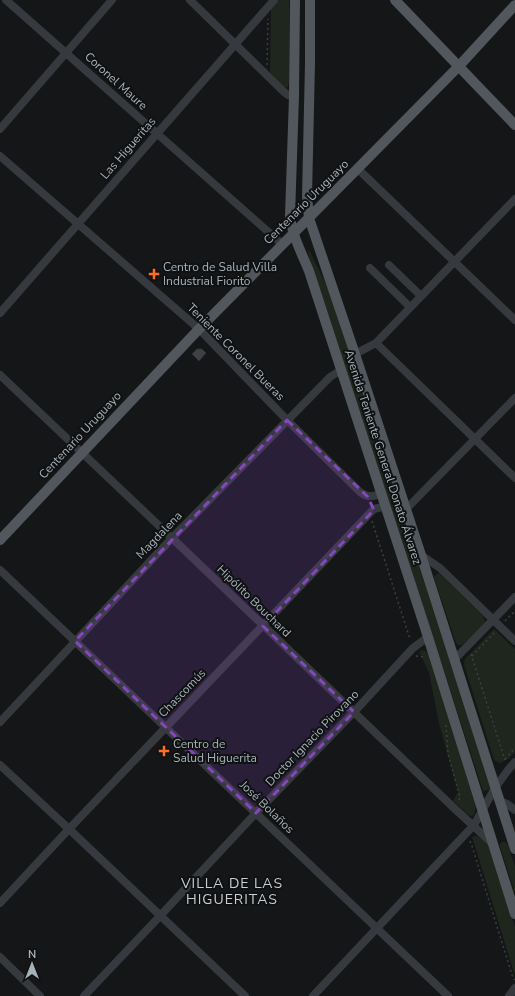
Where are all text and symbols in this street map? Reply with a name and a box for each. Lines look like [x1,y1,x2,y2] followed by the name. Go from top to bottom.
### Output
[81,49,151,113] street label: Coronel Maure
[97,113,160,182] street label: Las Higueritas
[260,156,352,248] street label: Centenario Uruguayo
[163,259,277,289] place label: Centro de Salud Villa Industrial Fiorito
[148,268,160,280] marker: Centro de Salud Villa Industrial Fiorito
[184,300,288,404] street label: Teniente Coronel Bueras
[341,348,425,567] street label: Avenida Teniente General Donato Álvarez
[35,388,125,482] street label: Centenario Uruguayo
[132,508,186,562] street label: Magdalena
[213,561,295,641] street label: Hipólito Bouchard
[155,665,209,721] street label: Chascomús
[262,686,362,790] street label: Doctor Ignacio Pirovano
[173,736,257,766] place label: Centro de Salud Higuerita
[158,745,170,757] marker: Centro de Salud Higuerita
[236,776,298,837] street label: José Bolaños
[180,874,283,909] district label: VILLA DE LAS HIGUERITAS
[12,944,52,984] north arrow
[28,947,36,962] text: N

